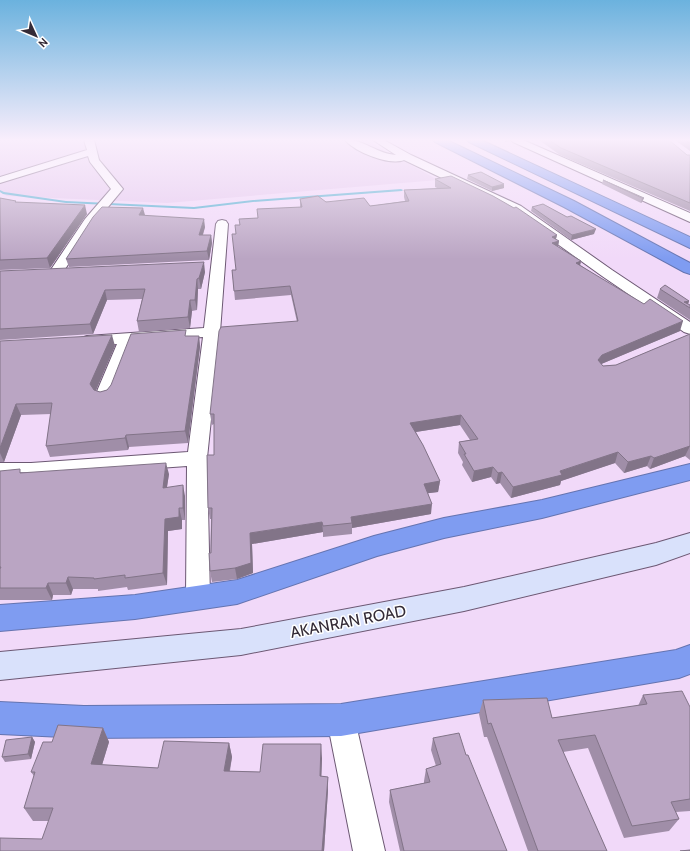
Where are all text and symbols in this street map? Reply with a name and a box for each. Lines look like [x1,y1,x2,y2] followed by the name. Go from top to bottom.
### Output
[16,16,56,56] north arrow
[35,35,51,51] text: N
[289,601,408,642] street label: AKANRAN ROAD

